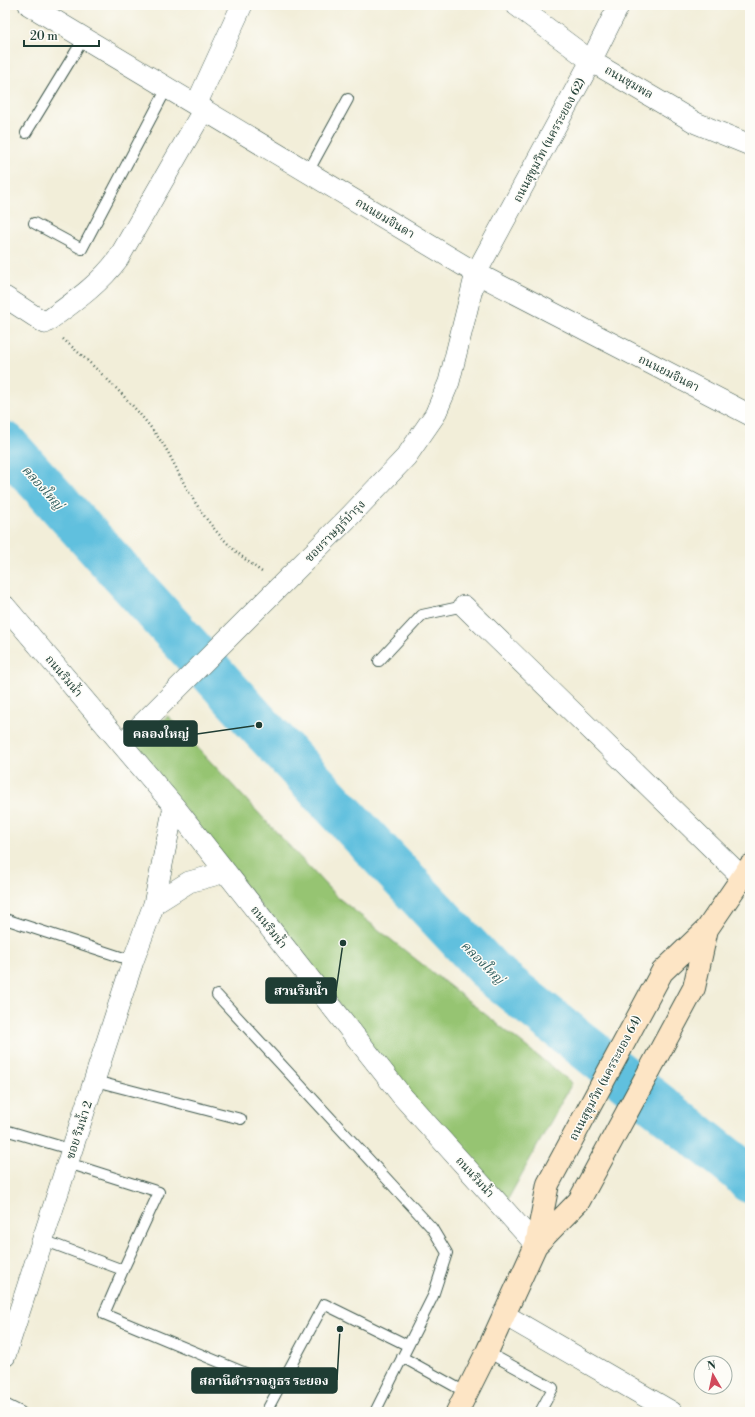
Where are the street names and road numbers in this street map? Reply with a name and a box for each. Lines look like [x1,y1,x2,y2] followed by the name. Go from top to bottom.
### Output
[602,62,656,102] street label: ถนนชุมพล
[510,75,589,205] street label: ถนนสุขุมวิท (นครระยอง 62)
[352,195,417,242] street label: ถนนยมจินดา
[636,352,702,395] street label: ถนนยมจินดา
[302,497,369,566] street label: ซอยราษฎร์บำรุง
[42,651,87,700] street label: ถนนริมน้ำ
[247,902,292,952] street label: ถนนริมน้ำ
[566,1013,645,1143] street label: ถนนสุขุมวิท (นครระยอง 64)
[61,1098,96,1161] street label: ซอย ริมน้ำ 2
[452,1152,499,1201] street label: ถนนริมน้ำ

